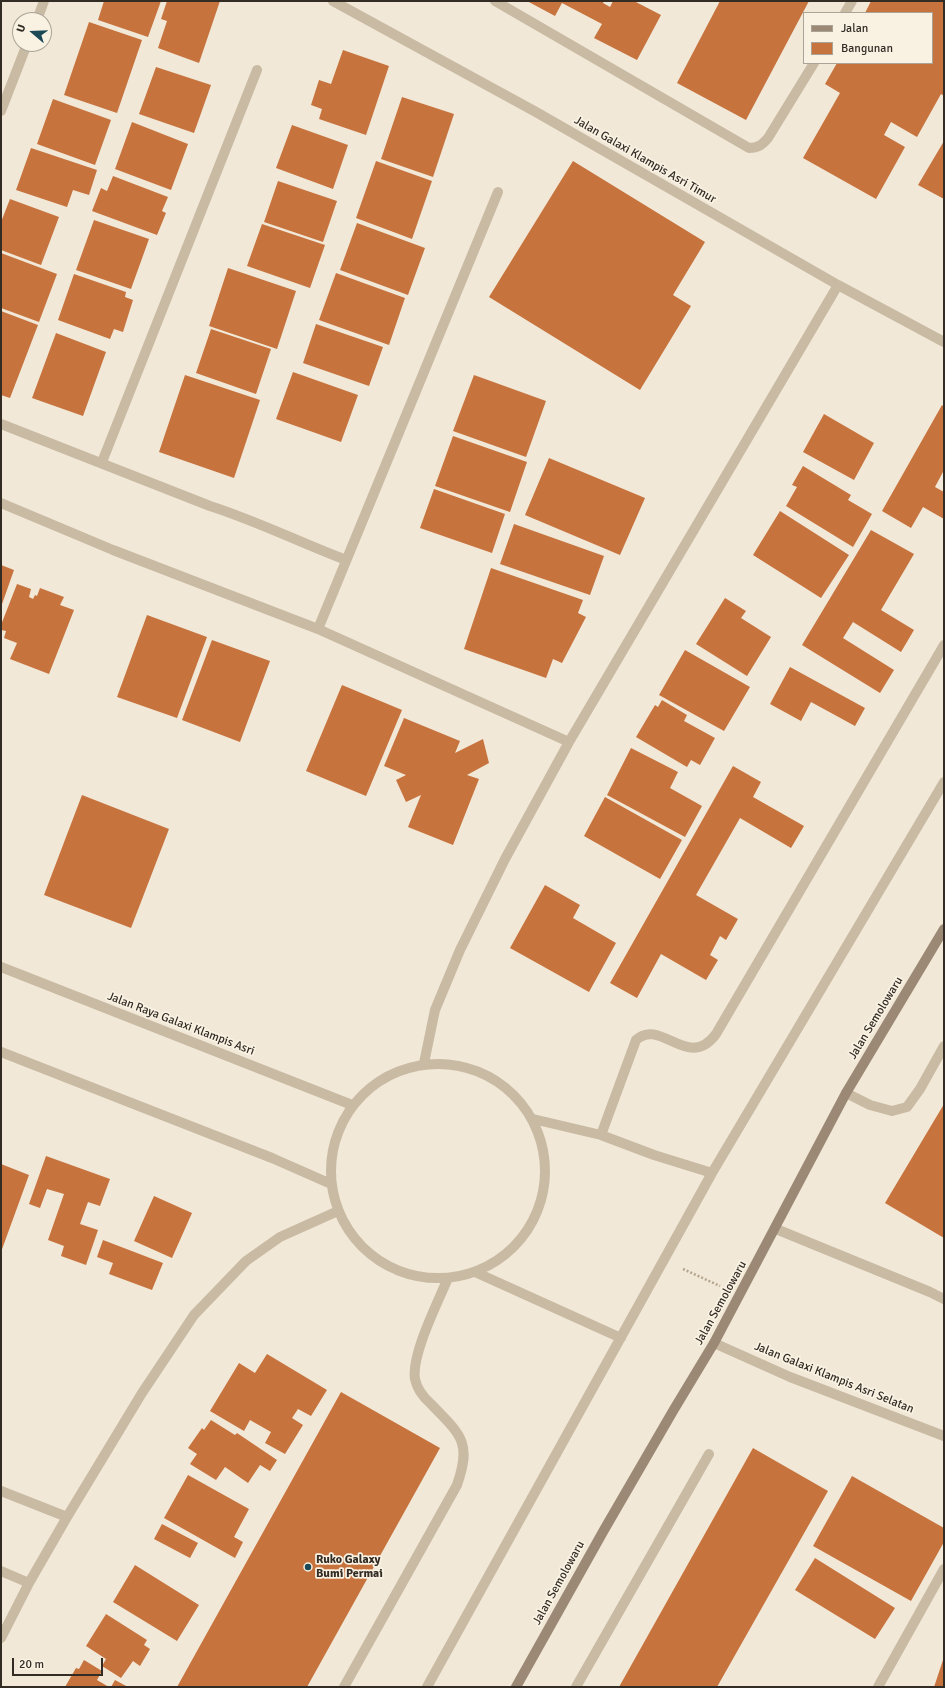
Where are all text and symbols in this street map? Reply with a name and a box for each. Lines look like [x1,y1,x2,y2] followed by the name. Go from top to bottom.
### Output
[12,12,52,52] north arrow
[803,12,933,64] legend
[841,21,868,36] text: Jalan
[14,23,28,34] text: U
[841,41,893,56] text: Bangunan
[571,113,719,207] street label: Jalan Galaxi Klampis Asri Timur
[846,974,906,1062] street label: Jalan Semolowaru
[105,989,257,1059] street label: Jalan Raya Galaxi Klampis Asri
[692,1259,750,1347] street label: Jalan Semolowaru
[752,1339,916,1417] street label: Jalan Galaxi Klampis Asri Selatan
[530,1539,588,1627] street label: Jalan Semolowaru
[316,1553,383,1581] place label: Ruko Galaxy Bumi Permai
[303,1562,313,1572] marker: Ruko Galaxy Bumi Permai
[14,1650,105,1676] scale bar
[19,1657,44,1672] text: 20 m

